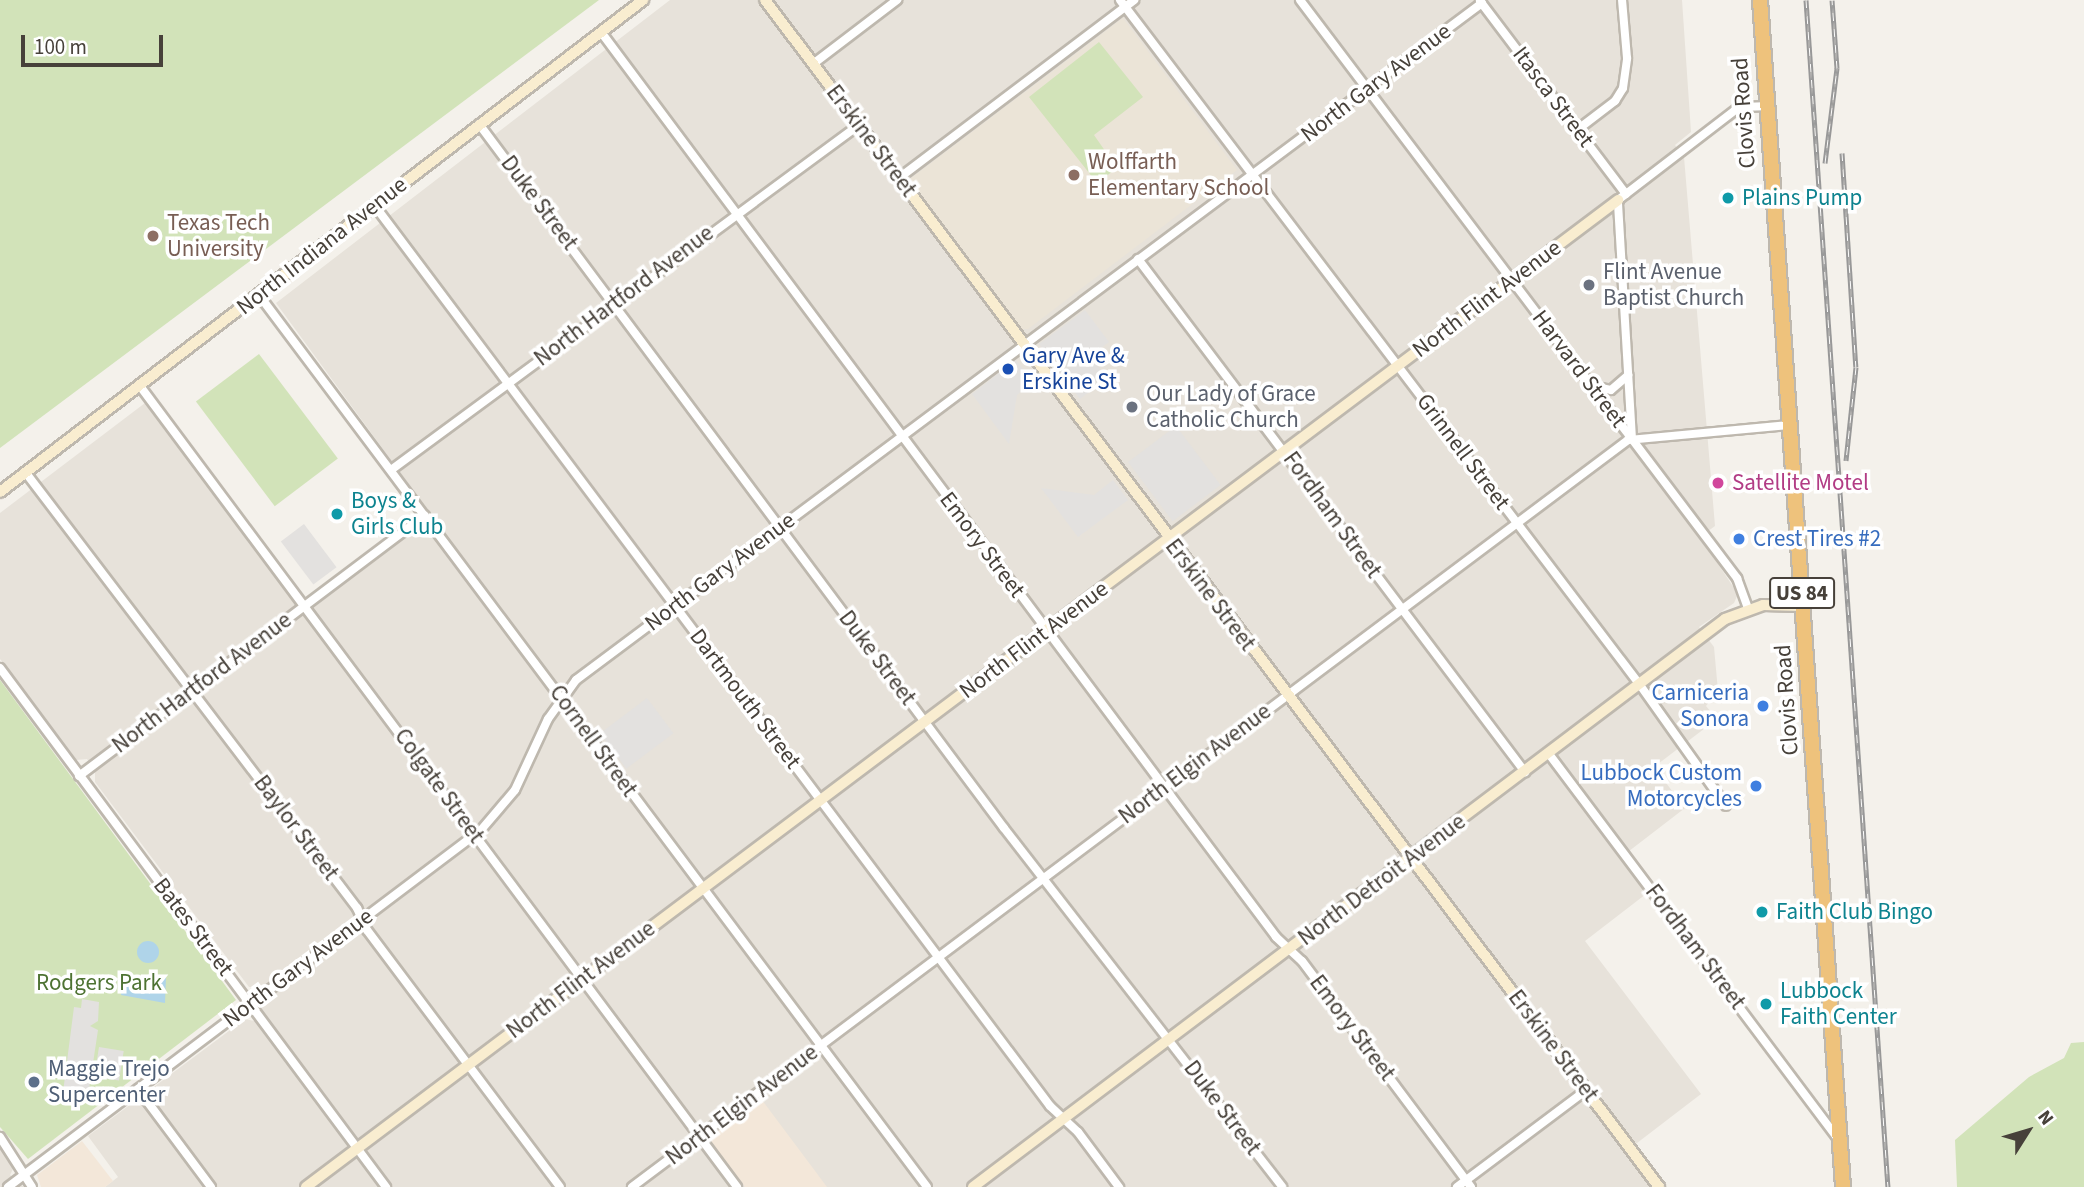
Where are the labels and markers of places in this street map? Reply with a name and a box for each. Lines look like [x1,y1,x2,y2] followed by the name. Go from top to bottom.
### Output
[1088,148,1269,202] place label: Wolffarth Elementary School
[1066,167,1082,183] marker: Wolffarth Elementary School
[1742,184,1862,212] place label: Plains Pump
[1720,190,1736,206] marker: Plains Pump
[167,209,270,263] place label: Texas Tech University
[145,228,161,244] marker: Texas Tech University
[1603,258,1744,312] place label: Flint Avenue Baptist Church
[1581,277,1597,293] marker: Flint Avenue Baptist Church
[1022,342,1125,396] place label: Gary Ave & Erskine St
[1000,361,1016,377] marker: Gary Ave & Erskine St
[1146,380,1316,434] place label: Our Lady of Grace Catholic Church
[1124,399,1140,415] marker: Our Lady of Grace Catholic Church
[1732,469,1869,497] place label: Satellite Motel
[1710,475,1726,491] marker: Satellite Motel
[351,487,443,541] place label: Boys & Girls Club
[329,506,345,522] marker: Boys & Girls Club
[1753,525,1881,553] place label: Crest Tires #2
[1731,531,1747,547] marker: Crest Tires #2
[1651,679,1749,733] place label: Carniceria Sonora
[1755,698,1771,714] marker: Carniceria Sonora
[1581,759,1742,813] place label: Lubbock Custom Motorcycles
[1748,778,1764,794] marker: Lubbock Custom Motorcycles
[1776,898,1933,926] place label: Faith Club Bingo
[1754,904,1770,920] marker: Faith Club Bingo
[1780,977,1897,1031] place label: Lubbock Faith Center
[1758,996,1774,1012] marker: Lubbock Faith Center
[48,1055,170,1109] place label: Maggie Trejo Supercenter
[26,1074,42,1090] marker: Maggie Trejo Supercenter

